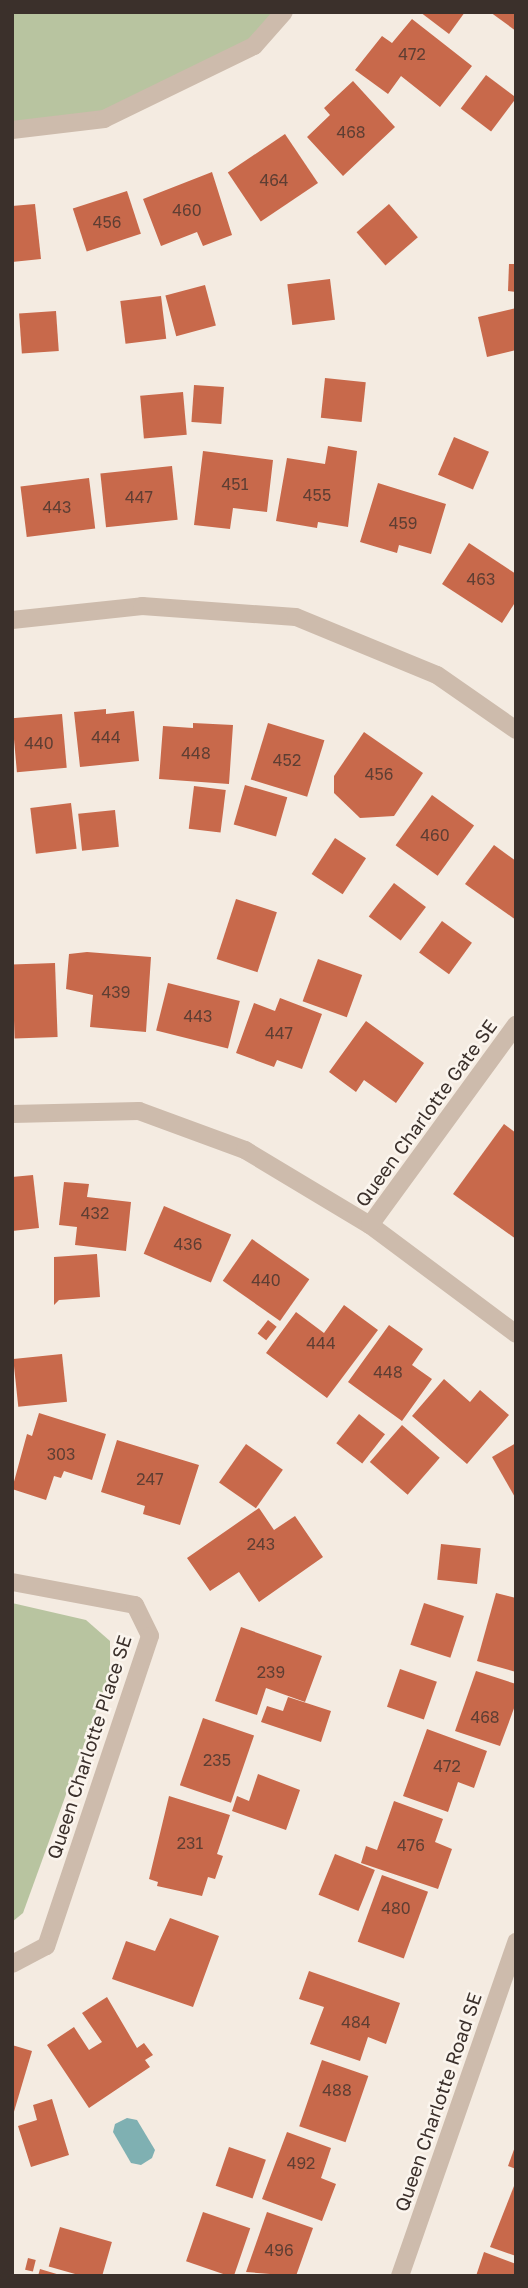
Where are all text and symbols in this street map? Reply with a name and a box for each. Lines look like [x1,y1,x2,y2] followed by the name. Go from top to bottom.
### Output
[398,44,426,64] house number: 472
[336,122,366,142] house number: 468
[259,170,289,190] house number: 464
[172,200,202,220] house number: 460
[93,212,121,232] house number: 456
[222,474,248,494] house number: 451
[303,485,331,505] house number: 455
[125,487,153,507] house number: 447
[43,497,71,517] house number: 443
[389,513,417,533] house number: 459
[467,569,495,589] house number: 463
[91,727,121,747] house number: 444
[24,733,54,753] house number: 440
[181,743,211,763] house number: 448
[273,750,301,770] house number: 452
[365,764,393,784] house number: 456
[420,825,450,845] house number: 460
[102,982,130,1002] house number: 439
[184,1006,212,1026] house number: 443
[350,1015,502,1211] street label: Queen Charlotte Gate SE
[265,1023,293,1043] house number: 447
[81,1203,109,1223] house number: 432
[174,1234,202,1254] house number: 436
[251,1270,281,1290] house number: 440
[306,1333,336,1353] house number: 444
[373,1362,403,1382] house number: 448
[47,1444,75,1464] house number: 303
[136,1469,164,1489] house number: 247
[247,1534,275,1554] house number: 243
[42,1632,136,1862] street label: Queen Charlotte Place SE
[257,1662,285,1682] house number: 239
[470,1707,500,1727] house number: 468
[203,1750,231,1770] house number: 235
[433,1756,461,1776] house number: 472
[177,1833,203,1853] house number: 231
[397,1835,425,1855] house number: 476
[381,1898,411,1918] house number: 480
[390,1990,486,2214] street label: Queen Charlotte Road SE
[341,2012,371,2032] house number: 484
[322,2080,352,2100] house number: 488
[287,2153,315,2173] house number: 492
[264,2240,294,2260] house number: 496

